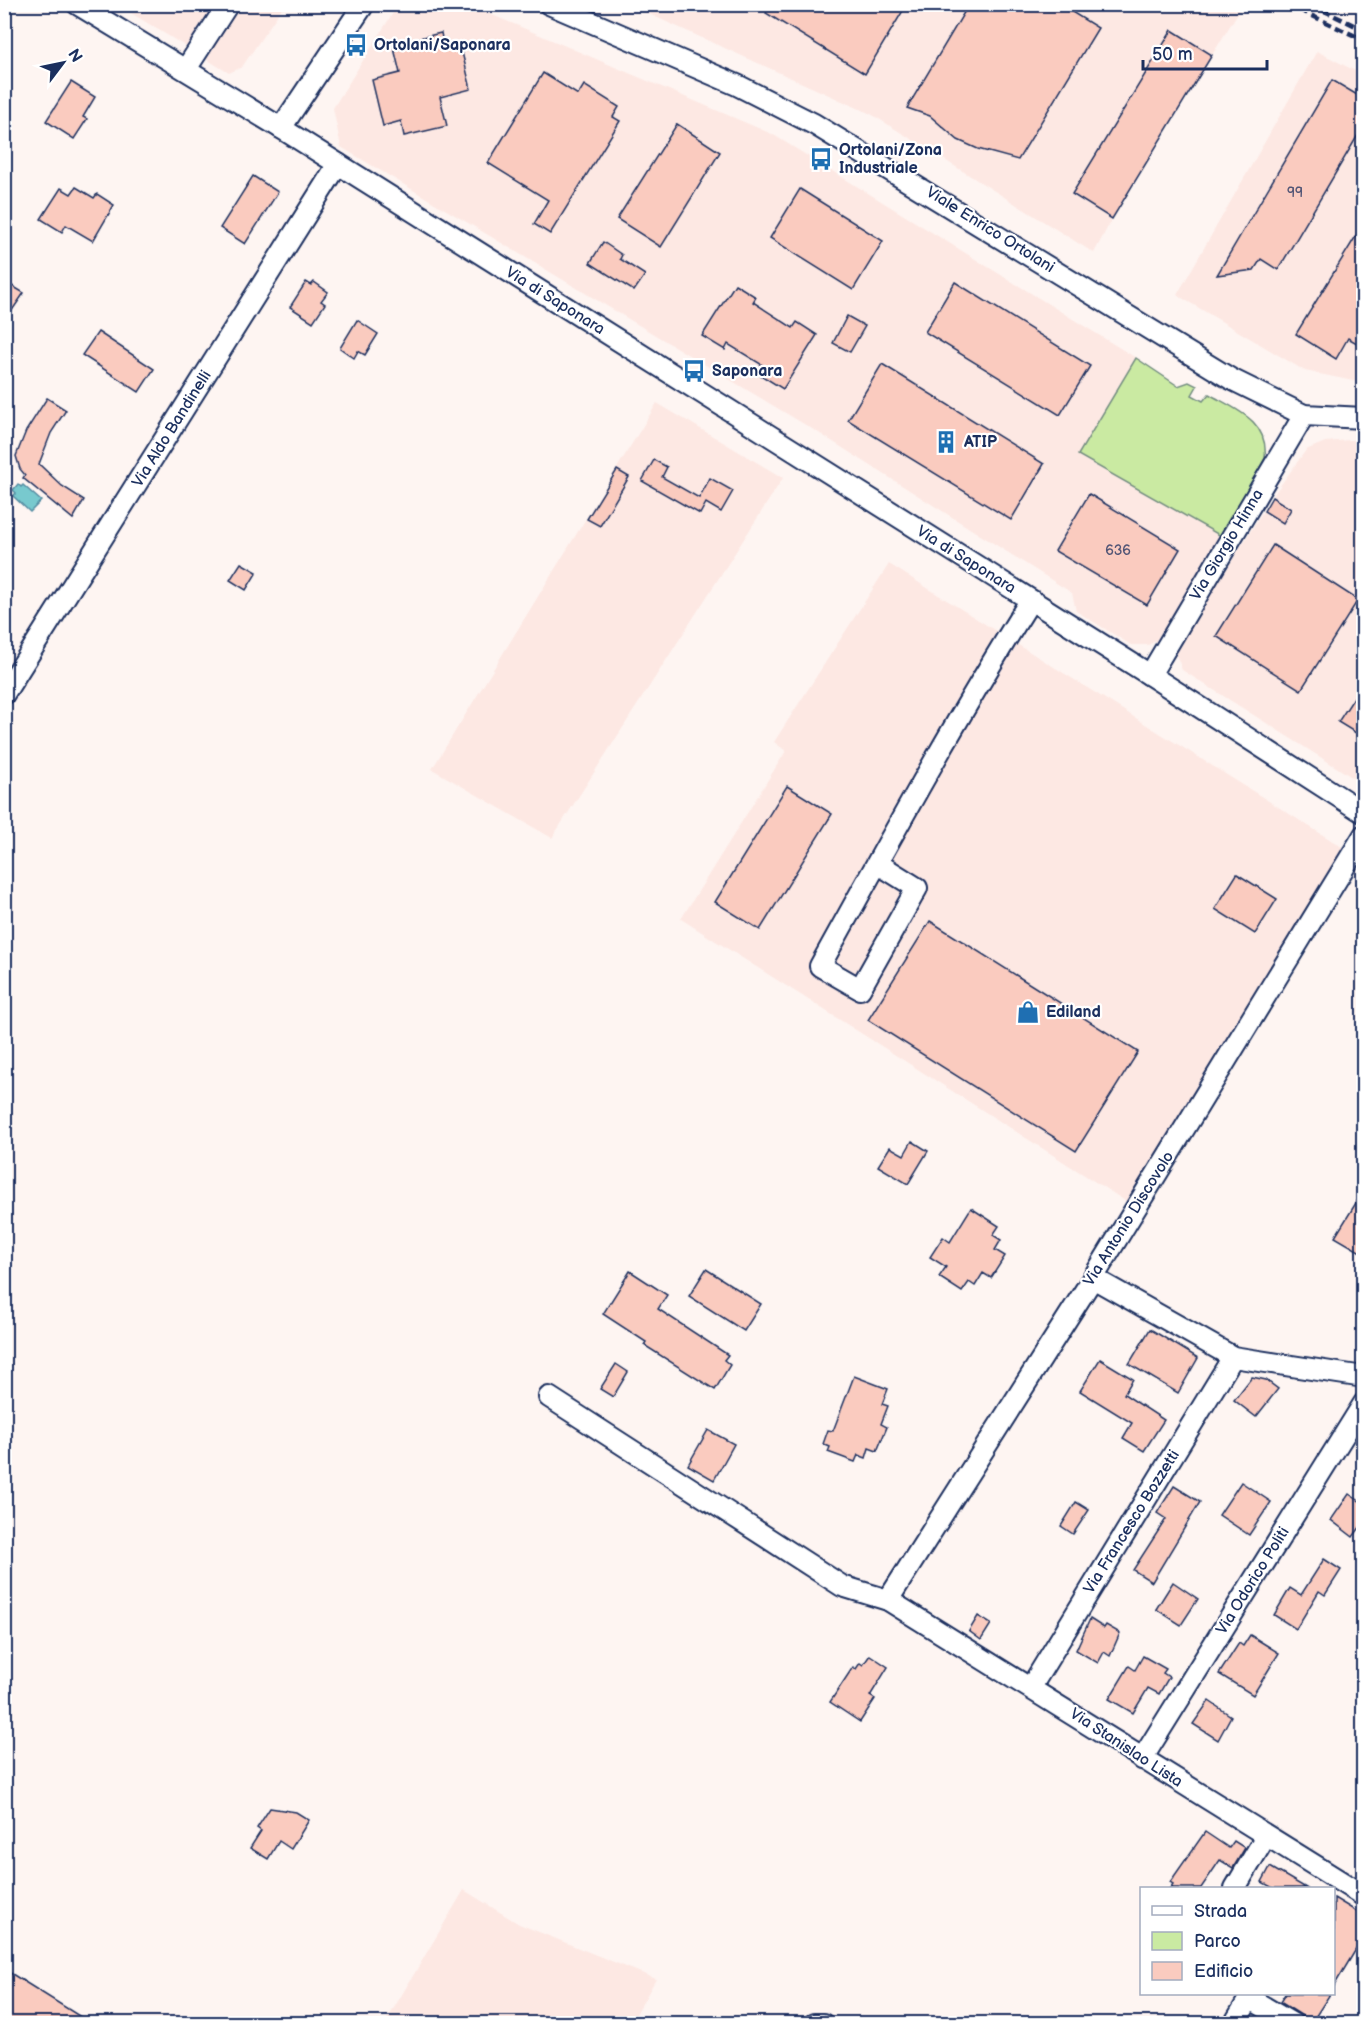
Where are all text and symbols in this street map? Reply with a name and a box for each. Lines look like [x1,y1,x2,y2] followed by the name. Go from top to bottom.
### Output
[343,32,369,58] bus stop icon: Ortolani/Saponara
[33,33,93,93] north arrow
[1143,33,1268,71] scale bar
[374,36,511,55] place label: Ortolani/Saponara
[1152,44,1193,65] text: 50 m
[63,46,86,66] text: N
[839,141,942,178] place label: Ortolani/Zona Industriale
[808,146,834,172] bus stop icon: Ortolani/Zona Industriale
[922,183,1058,277] street label: Viale Enrico Ortolani
[1287,184,1303,201] house number: 99
[502,263,608,339] street label: Via di Saponara
[681,358,707,384] bus stop icon: Saponara
[712,362,783,381] place label: Saponara
[128,367,216,491] street label: Via Aldo Bandinelli
[933,429,959,455] building icon: ATIP
[963,433,997,452] place label: ATIP
[1186,486,1268,604] street label: Via Giorgio Hinna
[913,522,1019,598] street label: Via di Saponara
[1105,542,1131,559] house number: 636
[1015,999,1041,1025] shop icon: Ediland
[1046,1003,1101,1022] place label: Ediland
[1080,1148,1178,1290] street label: Via Antonio Discovolo
[1080,1447,1184,1597] street label: Via Francesco Bozzetti
[1212,1524,1294,1638] street label: Via Odorico Politi
[1066,1704,1186,1792] street label: Via Stanislao Lista
[1140,1887,1335,1995] legend
[1194,1901,1247,1922] text: Strada
[1194,1931,1241,1952] text: Parco
[1194,1961,1253,1982] text: Edificio

